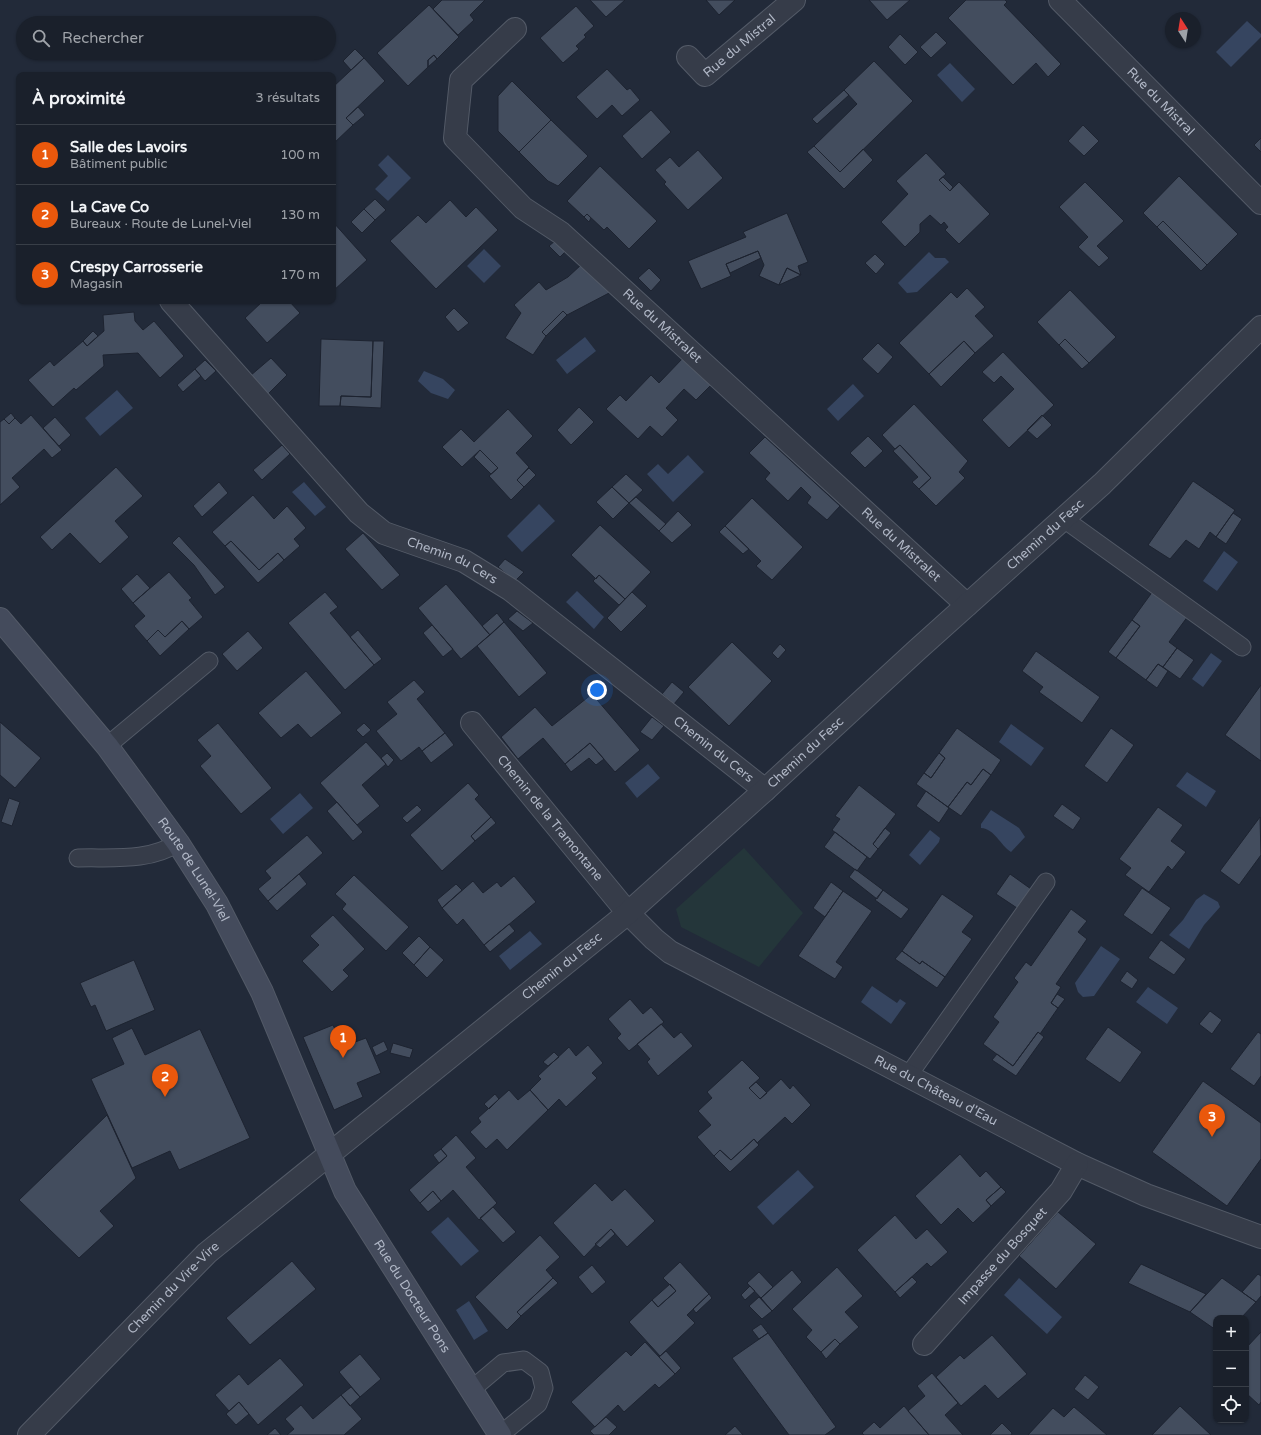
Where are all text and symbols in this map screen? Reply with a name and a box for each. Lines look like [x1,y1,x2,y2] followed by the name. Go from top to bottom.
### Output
[700,11,779,81] street label: Rue du Mistral
[1165,12,1201,48] north arrow
[16,16,336,60] search box
[30,27,52,49] icon: search
[62,29,144,47] text: Rechercher
[1123,64,1198,139] street label: Rue du Mistral
[32,88,125,109] text: À proximité
[256,90,320,106] text: 3 résultats
[70,138,187,156] text: Salle des Lavoirs
[41,147,49,163] text: 1
[280,147,320,163] text: 100 m
[70,156,168,172] text: Bâtiment public
[70,198,149,216] text: La Cave Co
[41,207,49,223] text: 2
[280,207,320,223] text: 130 m
[70,216,252,232] text: Bureaux · Route de Lunel-Viel
[70,258,203,276] text: Crespy Carrosserie
[41,267,49,283] text: 3
[280,267,320,283] text: 170 m
[70,276,123,292] text: Magasin
[619,285,705,366] street label: Rue du Mistralet
[1003,496,1087,574] street label: Chemin du Fesc
[858,504,944,585] street label: Rue du Mistralet
[405,534,500,588] street label: Chemin du Cers
[587,680,607,700] your location
[670,713,757,786] street label: Chemin du Cers
[764,713,847,792] street label: Chemin du Fesc
[494,752,606,884] street label: Chemin de la Tramontane
[154,814,233,924] street label: Route de Lunel-Viel
[519,929,605,1003] street label: Chemin du Fesc
[330,1025,356,1058] pin: 1
[871,1052,1000,1129] street label: Rue du Château d'Eau
[152,1064,178,1097] pin: 2
[1199,1104,1225,1137] pin: 3
[955,1204,1051,1308] street label: Impasse du Bosquet
[370,1237,454,1356] street label: Rue du Docteur Pons
[124,1238,222,1338] street label: Chemin du Vire-Vire
[1213,1315,1249,1423] map controls
[1213,1315,1249,1351] button: +
[1213,1351,1249,1387] button: −
[1213,1387,1249,1423] button: locate

